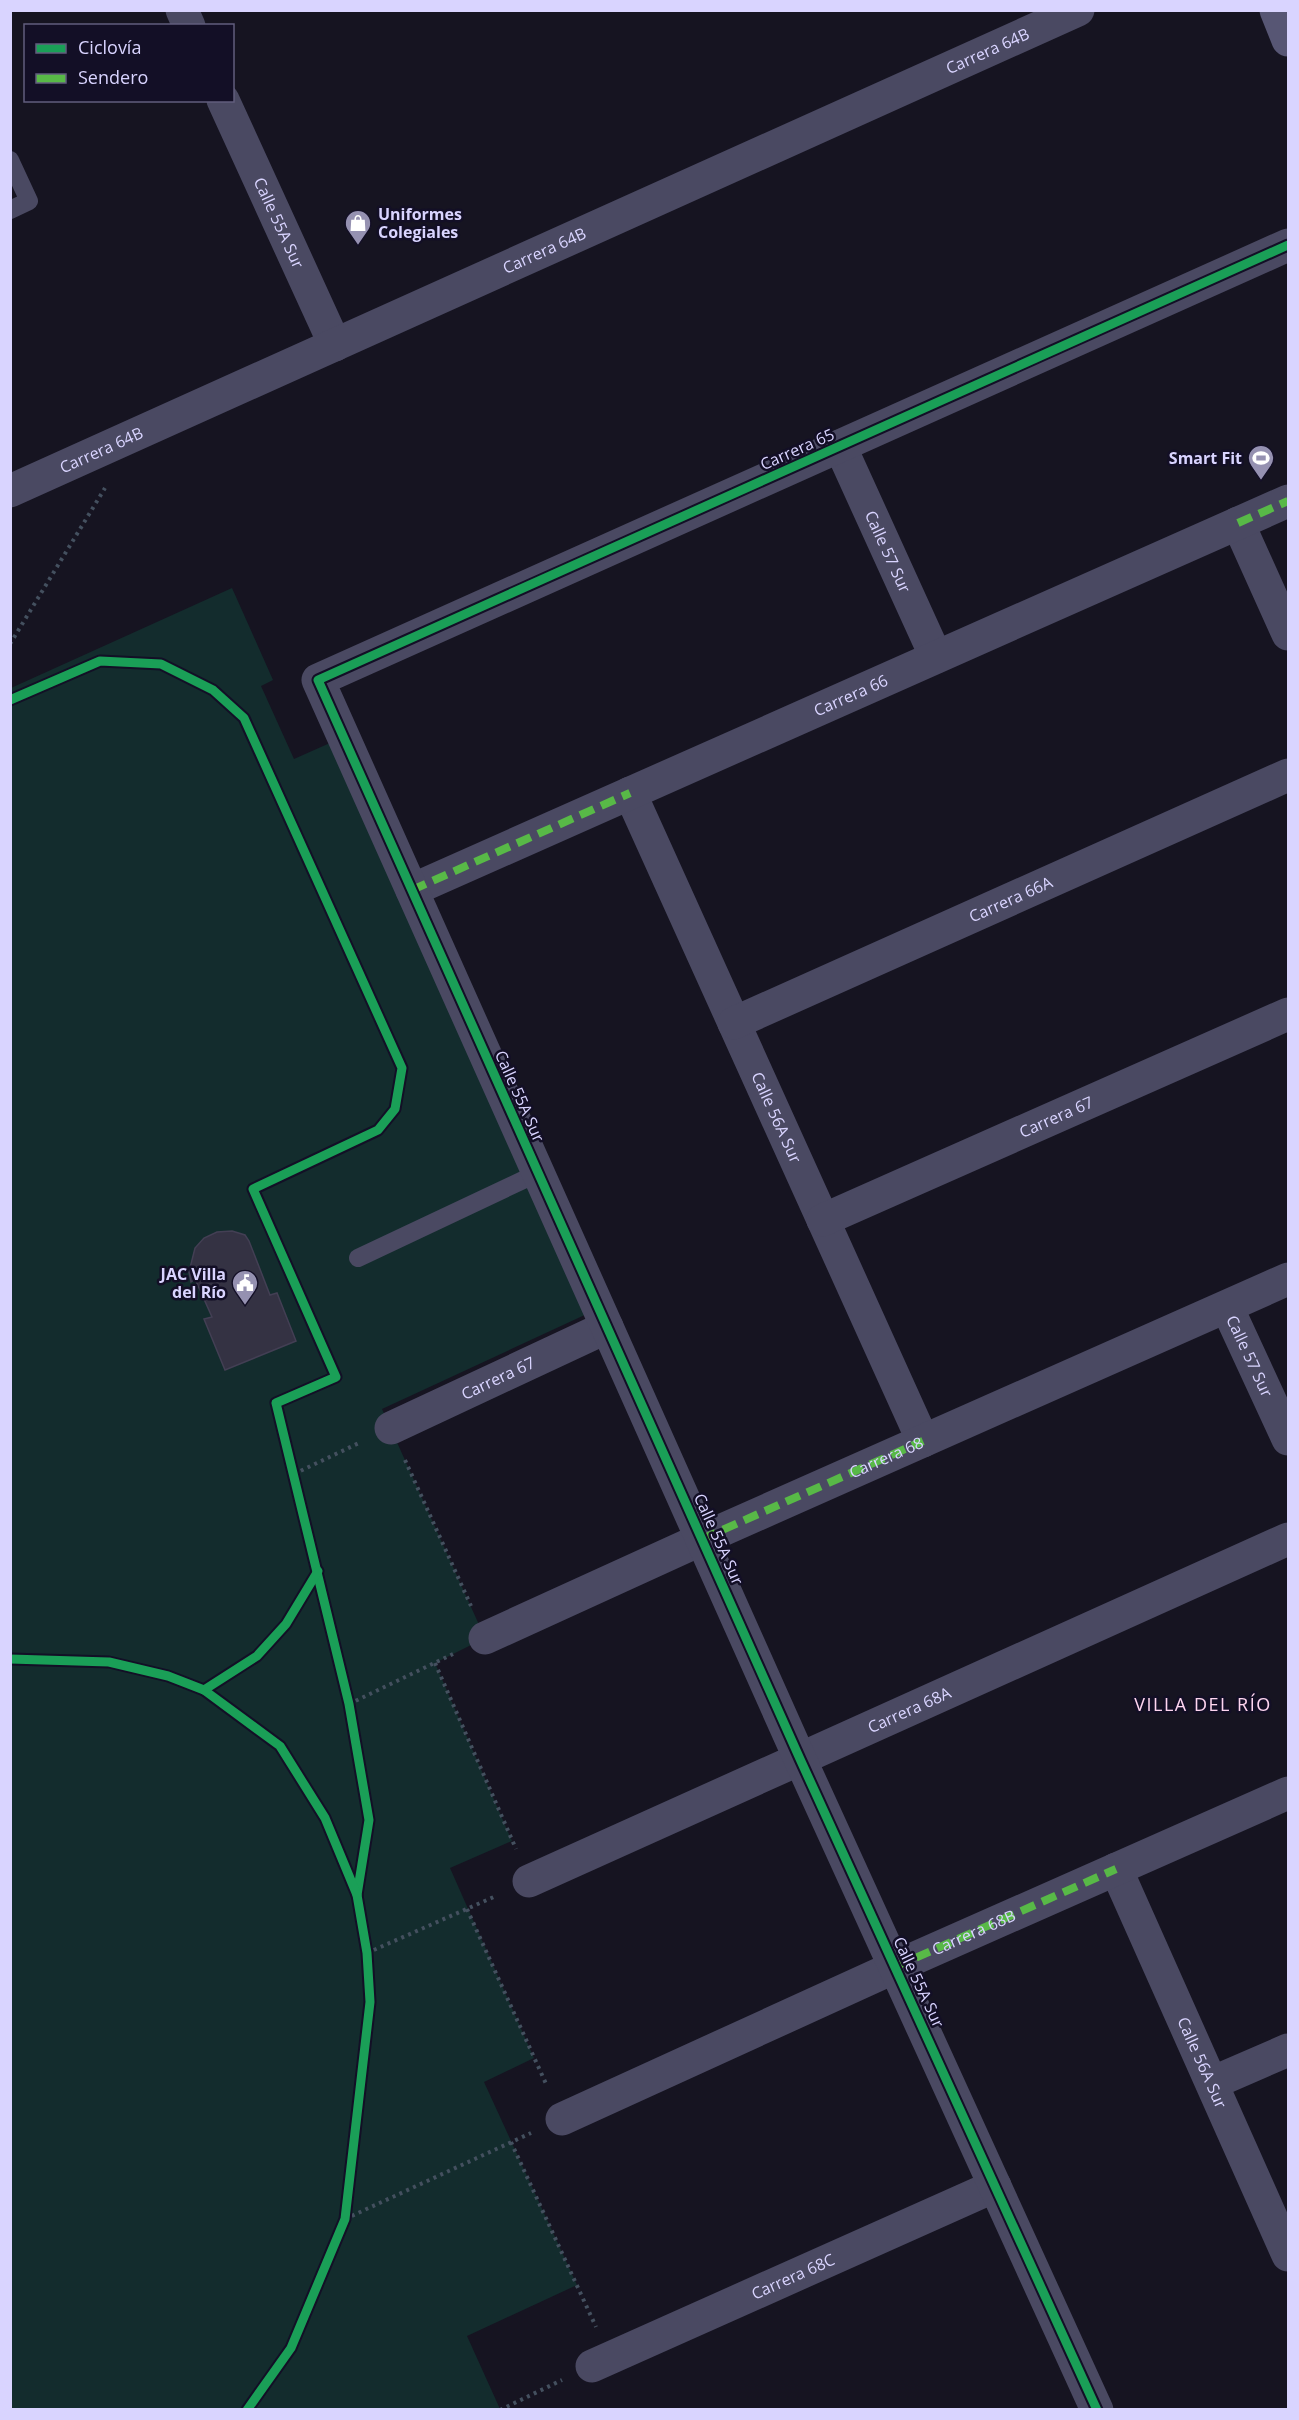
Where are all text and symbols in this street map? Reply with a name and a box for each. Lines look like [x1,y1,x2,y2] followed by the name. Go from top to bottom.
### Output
[942,22,1033,79] street label: Carrera 64B
[24,24,234,102] legend
[78,35,141,59] text: Ciclovía
[78,65,148,89] text: Sendero
[249,174,310,272] street label: Calle 55A Sur
[378,203,462,243] place label: Uniformes Colegiales
[343,208,373,246] shop icon: Uniformes Colegiales
[499,222,590,279] street label: Carrera 64B
[56,422,146,478] street label: Carrera 64B
[756,423,838,475] street label: Carrera 65
[1246,443,1276,481] sports icon: Smart Fit
[1169,447,1242,469] place label: Smart Fit
[860,507,916,597] street label: Calle 57 Sur
[810,669,891,721] street label: Carrera 66
[965,871,1056,927] street label: Carrera 66A
[490,1047,550,1146] street label: Calle 55A Sur
[746,1068,807,1167] street label: Calle 56A Sur
[1016,1091,1097,1143] street label: Carrera 67
[159,1263,226,1303] place label: JAC Villa del Río
[230,1268,260,1306] public building icon: JAC Villa del Río
[1221,1312,1278,1401] street label: Calle 57 Sur
[457,1351,538,1405] street label: Carrera 67
[846,1431,927,1483] street label: Carrera 68
[689,1490,749,1589] street label: Calle 55A Sur
[864,1681,955,1738] street label: Carrera 68A
[1134,1692,1272,1716] district label: VILLA DEL RÍO
[928,1904,1019,1960] street label: Carrera 68B
[888,1933,950,2031] street label: Calle 55A Sur
[1172,2013,1232,2112] street label: Calle 56A Sur
[748,2248,838,2304] street label: Carrera 68C

